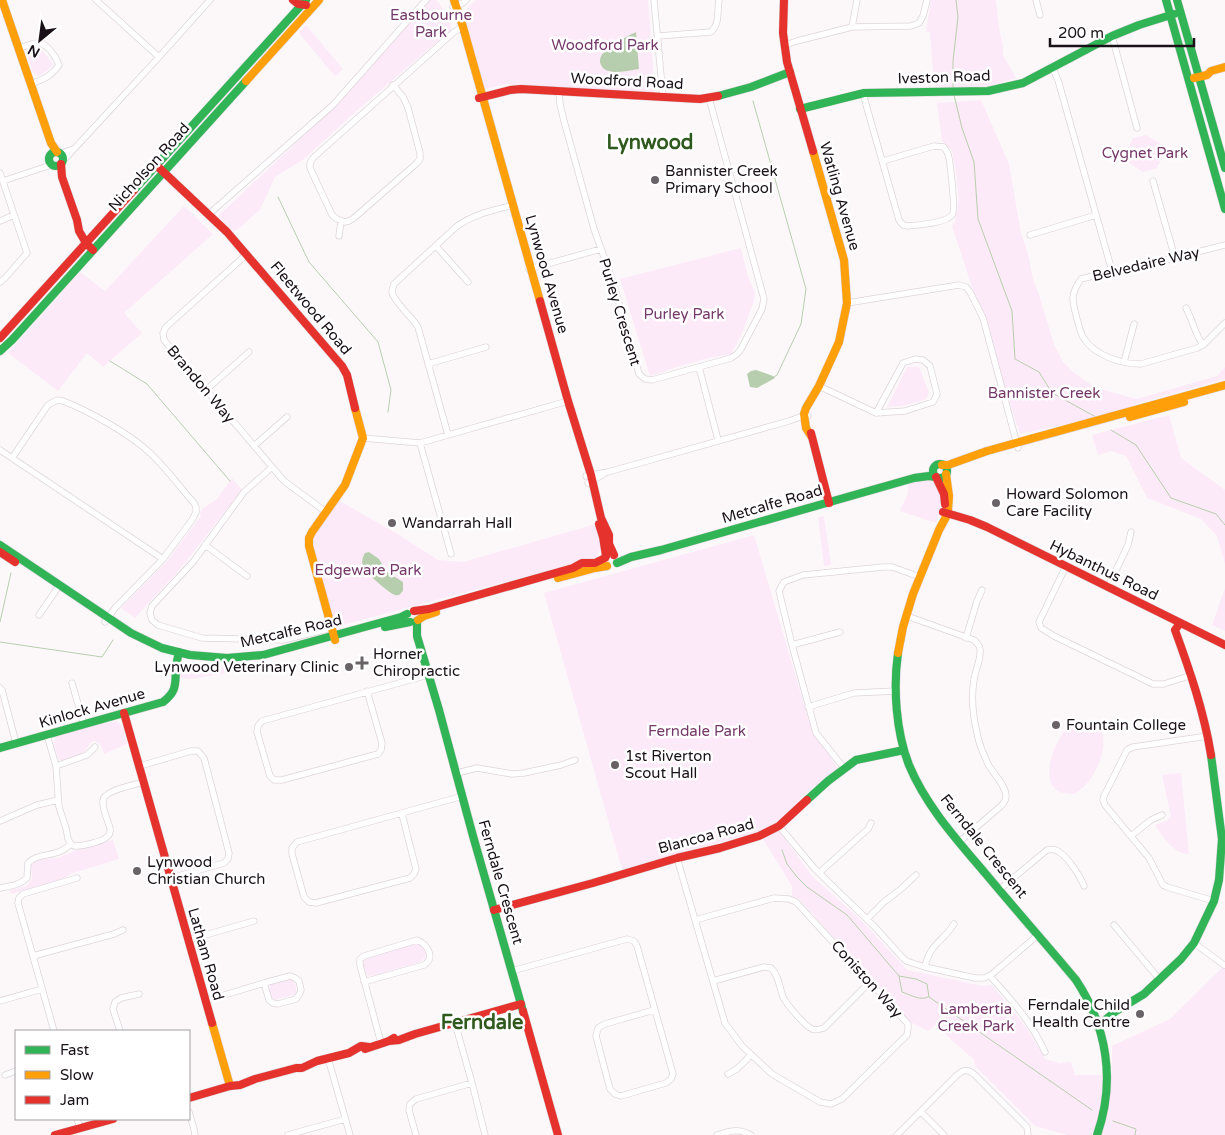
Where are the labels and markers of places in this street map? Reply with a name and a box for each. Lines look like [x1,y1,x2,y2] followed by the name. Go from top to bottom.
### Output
[665,162,778,197] place label: Bannister Creek Primary School
[649,174,661,186] marker: Bannister Creek Primary School
[1006,485,1128,520] place label: Howard Solomon Care Facility
[990,497,1002,509] marker: Howard Solomon Care Facility
[402,514,512,532] place label: Wandarrah Hall
[386,517,398,529] marker: Wandarrah Hall
[373,645,460,680] place label: Horner Chiropractic
[355,656,369,670] marker: Horner Chiropractic
[154,658,339,676] place label: Lynwood Veterinary Clinic
[343,661,355,673] marker: Lynwood Veterinary Clinic
[1066,716,1186,734] place label: Fountain College
[1050,719,1062,731] marker: Fountain College
[625,747,712,782] place label: 1st Riverton Scout Hall
[609,759,621,771] marker: 1st Riverton Scout Hall
[147,853,265,888] place label: Lynwood Christian Church
[131,865,143,877] marker: Lynwood Christian Church
[1028,996,1130,1031] place label: Ferndale Child Health Centre
[1134,1008,1146,1020] marker: Ferndale Child Health Centre

